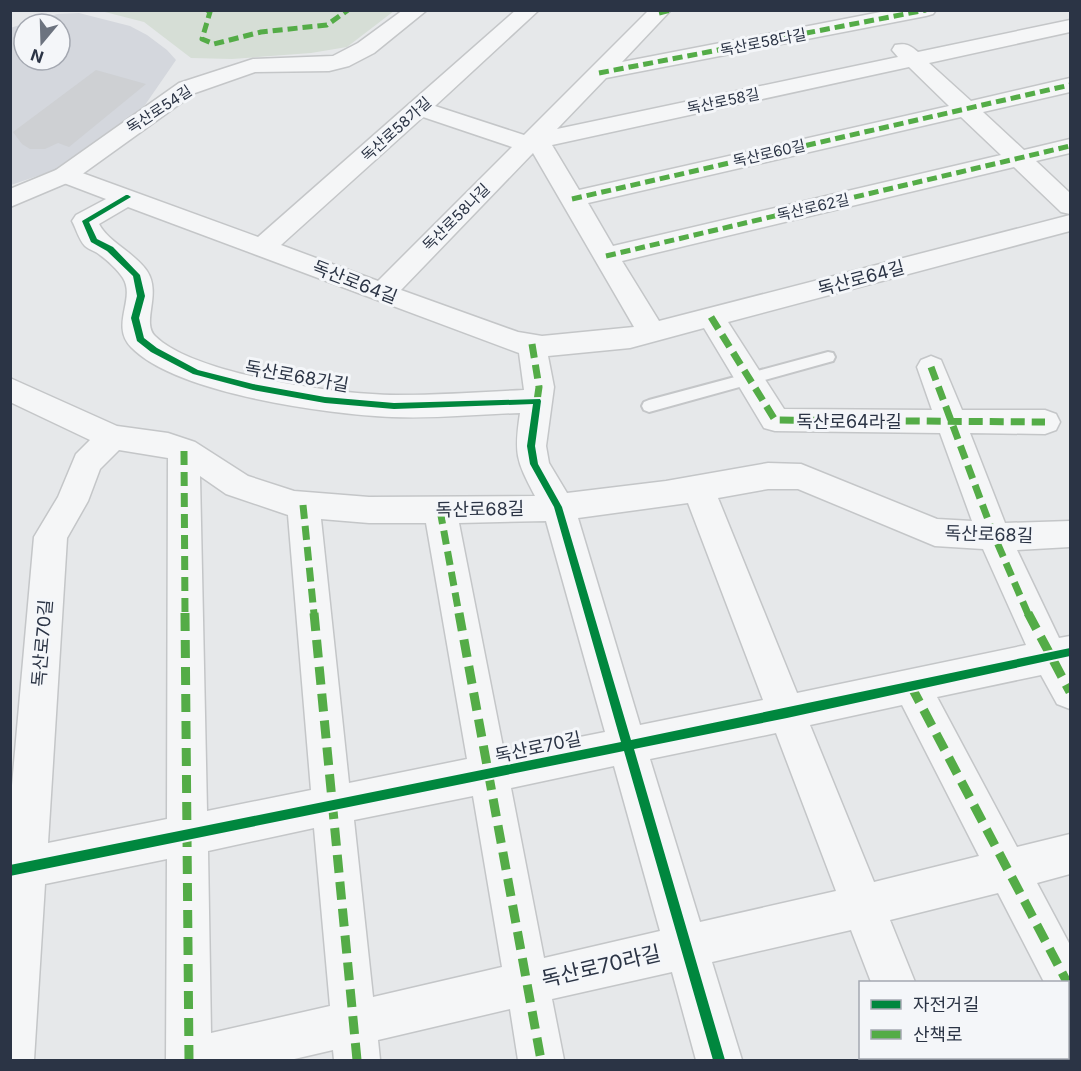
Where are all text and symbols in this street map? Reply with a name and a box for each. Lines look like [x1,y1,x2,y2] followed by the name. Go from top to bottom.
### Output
[12,12,72,72] north arrow
[718,24,808,60] street label: 독산로58다길
[28,45,46,68] text: N
[123,81,195,137] street label: 독산로54길
[685,84,761,118] street label: 독산로58길
[357,93,435,165] street label: 독산로58가길
[731,135,807,171] street label: 독산로60길
[418,179,494,255] street label: 독산로58나길
[775,189,851,225] street label: 독산로62길
[310,256,400,308] street label: 독산로64길
[815,256,907,300] street label: 독산로64길
[243,357,351,395] street label: 독산로68가길
[796,411,902,432] street label: 독산로64라길
[436,498,524,520] street label: 독산로68길
[944,522,1034,546] street label: 독산로68길
[28,598,56,688] street label: 독산로70길
[493,728,583,766] street label: 독산로70길
[539,940,663,992] street label: 독산로70라길
[859,981,1069,1059] legend
[913,994,979,1015] text: 자전거길
[913,1024,963,1045] text: 산책로

